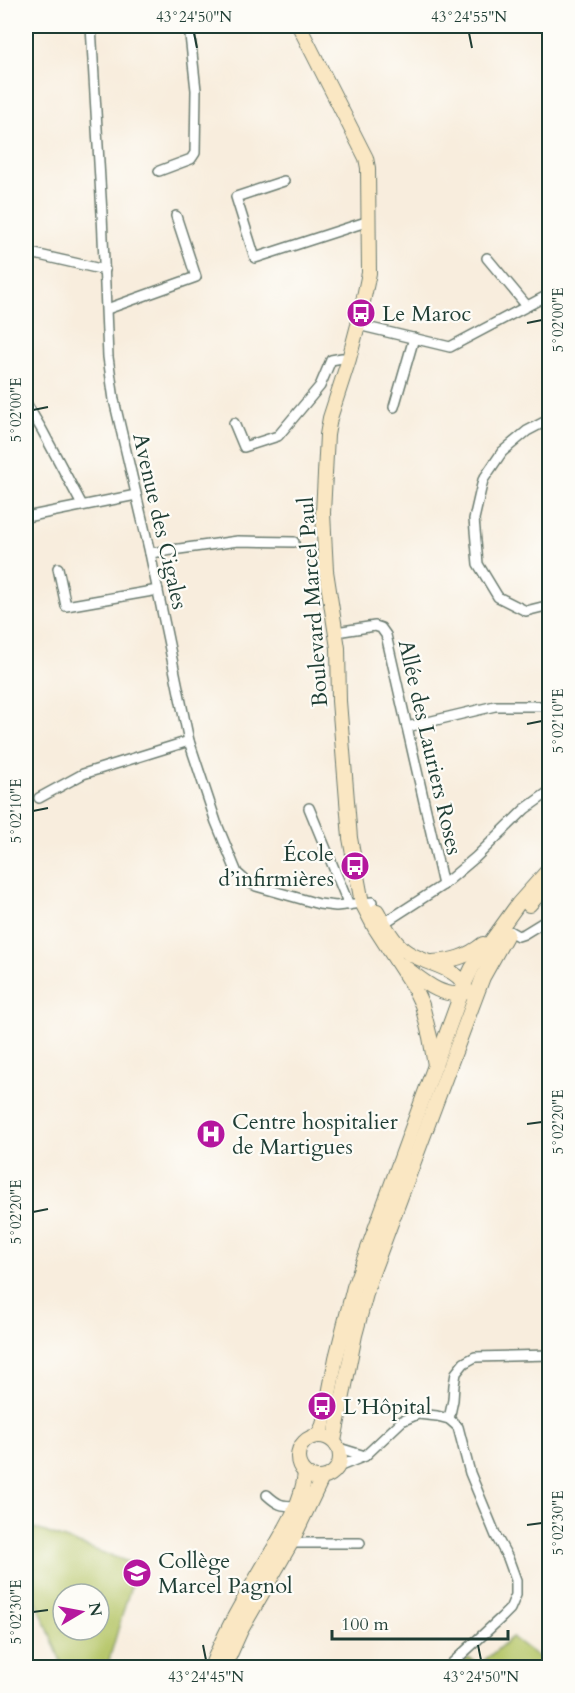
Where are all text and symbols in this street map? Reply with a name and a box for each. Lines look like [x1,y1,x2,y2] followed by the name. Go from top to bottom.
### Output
[156,7,232,27] text: 43°24'50"N
[431,7,507,27] text: 43°24'55"N
[548,288,568,352] text: 5°02'00"E
[345,297,377,329] bus stop icon: Le Maroc
[382,299,471,329] place label: Le Maroc
[6,378,26,442] text: 5°02'00"E
[125,430,195,612] street label: Avenue des Cigales
[291,495,335,708] street label: Boulevard Marcel Paul
[391,637,469,858] street label: Allée des Lauriers Roses
[548,689,568,753] text: 5°02'10"E
[6,779,26,843] text: 5°02'10"E
[218,839,334,894] place label: École d’infirmières
[339,850,371,882] bus stop icon: École d’infirmières
[548,1090,568,1154] text: 5°02'20"E
[232,1107,399,1162] place label: Centre hospitalier de Martigues
[195,1118,227,1150] hospital icon: Centre hospitalier de Martigues
[6,1180,26,1244] text: 5°02'20"E
[306,1390,338,1422] bus stop icon: L’Hôpital
[343,1392,432,1422] place label: L’Hôpital
[548,1491,568,1555] text: 5°02'30"E
[158,1546,293,1601] place label: Collège Marcel Pagnol
[121,1557,153,1589] school or university icon: Collège Marcel Pagnol
[6,1580,26,1644] text: 5°02'30"E
[51,1582,111,1642] north arrow
[83,1601,107,1618] text: N
[332,1603,508,1641] scale bar
[341,1612,389,1637] text: 100 m
[168,1667,244,1687] text: 43°24'45"N
[443,1667,519,1687] text: 43°24'50"N

